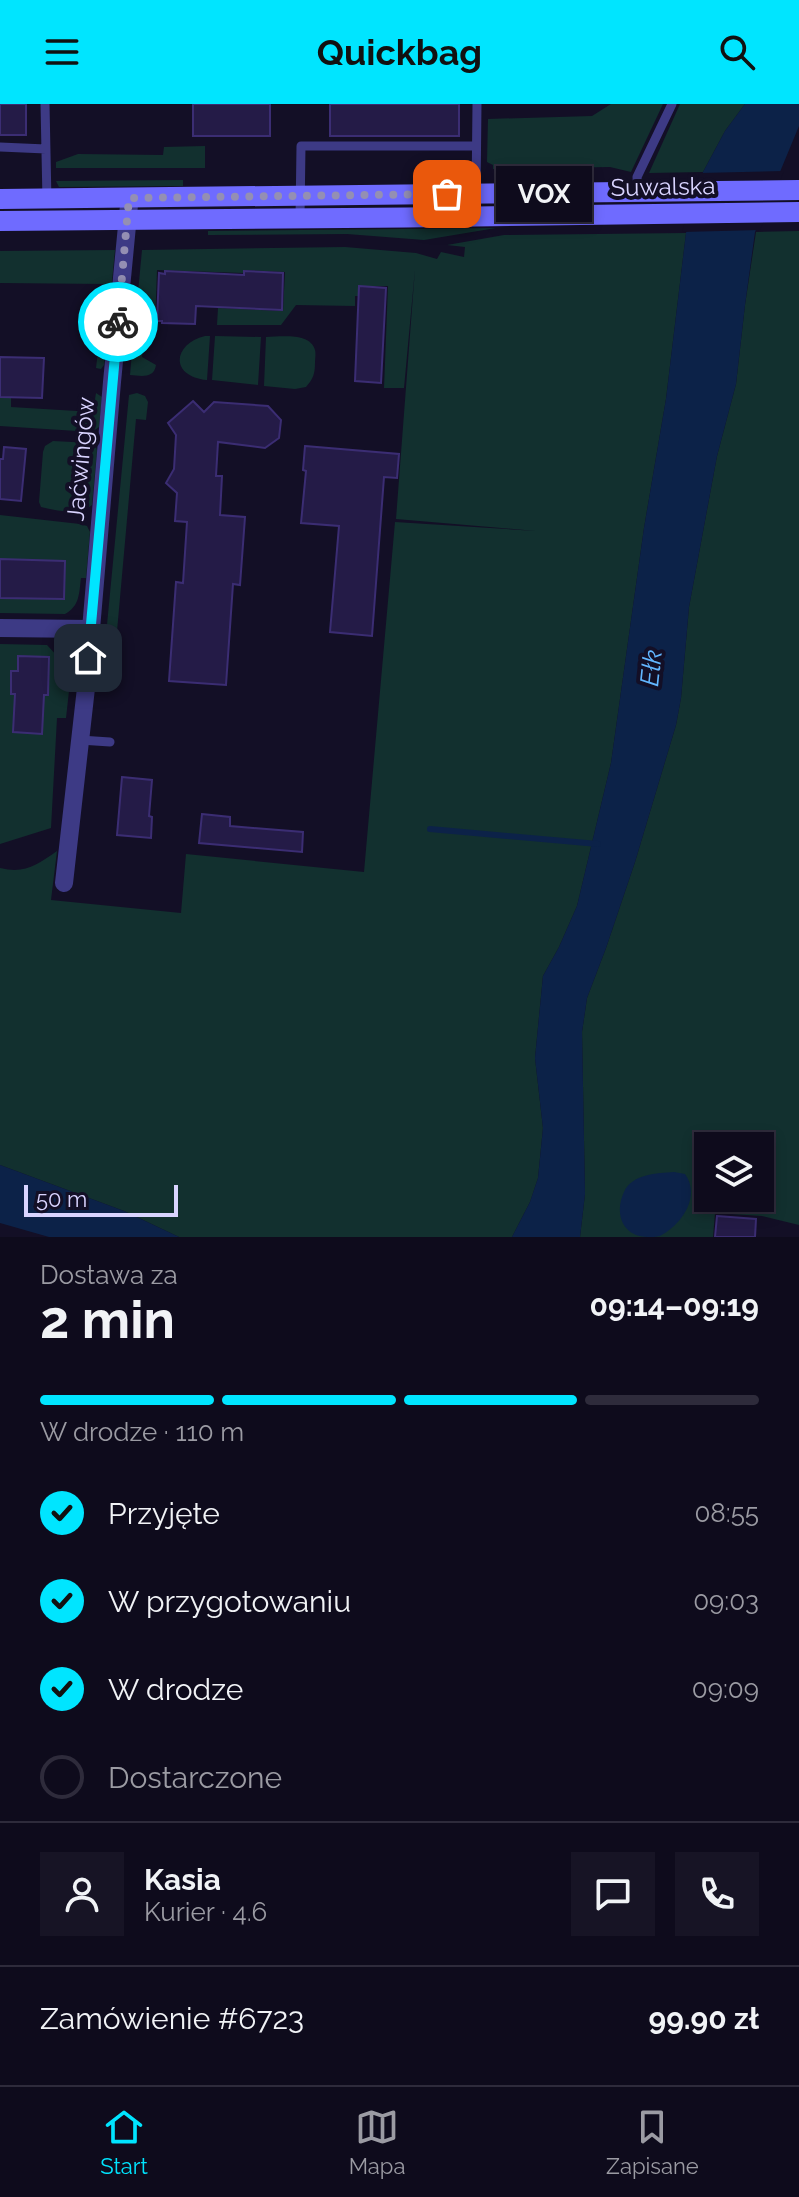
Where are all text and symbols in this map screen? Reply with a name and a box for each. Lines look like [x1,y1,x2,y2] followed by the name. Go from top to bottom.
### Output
[40,30,84,74] icon: menu
[715,30,759,74] icon: search
[317,31,482,73] text: Quickbag
[413,160,481,228] pin
[495,166,591,222] callout: VOX
[610,171,716,202] street label: Suwalska
[425,172,469,216] icon: bag
[518,179,570,209] text: VOX
[78,282,158,362] courier
[96,300,140,344] icon: bike
[61,395,100,522] street label: Jaćwingów
[54,624,122,692] pin
[66,636,110,680] icon: home
[634,648,668,688] water label: Ełk
[694,1132,774,1212] map controls
[694,1132,774,1212] button: layers
[24,1181,178,1217] scale bar
[36,1186,87,1212] text: 50 m
[40,1260,178,1290] text: Dostawa za
[589,1288,759,1323] text: 09:14–09:19
[40,1289,175,1350] text: 2 min
[40,1417,244,1447] text: W drodze · 110 m
[40,1491,84,1535] icon: check
[108,1496,220,1531] text: Przyjęte
[694,1498,759,1528] text: 08:55
[40,1579,84,1623] icon: check
[108,1584,351,1619] text: W przygotowaniu
[693,1586,759,1616] text: 09:03
[40,1667,84,1711] icon: check
[108,1672,243,1707] text: W drodze
[692,1674,759,1704] text: 09:09
[108,1760,282,1795] text: Dostarczone
[40,1852,124,1936] button: person
[571,1852,655,1936] button: chat
[675,1852,759,1936] button: phone
[144,1862,221,1897] text: Kasia
[144,1897,267,1927] text: Kurier · 4.6
[40,2001,304,2036] text: Zamówienie #6723
[649,2001,759,2036] text: 99.90 zł
[100,2105,148,2179] tab: Start
[349,2105,405,2179] tab: Mapa
[606,2105,699,2179] tab: Zapisane

